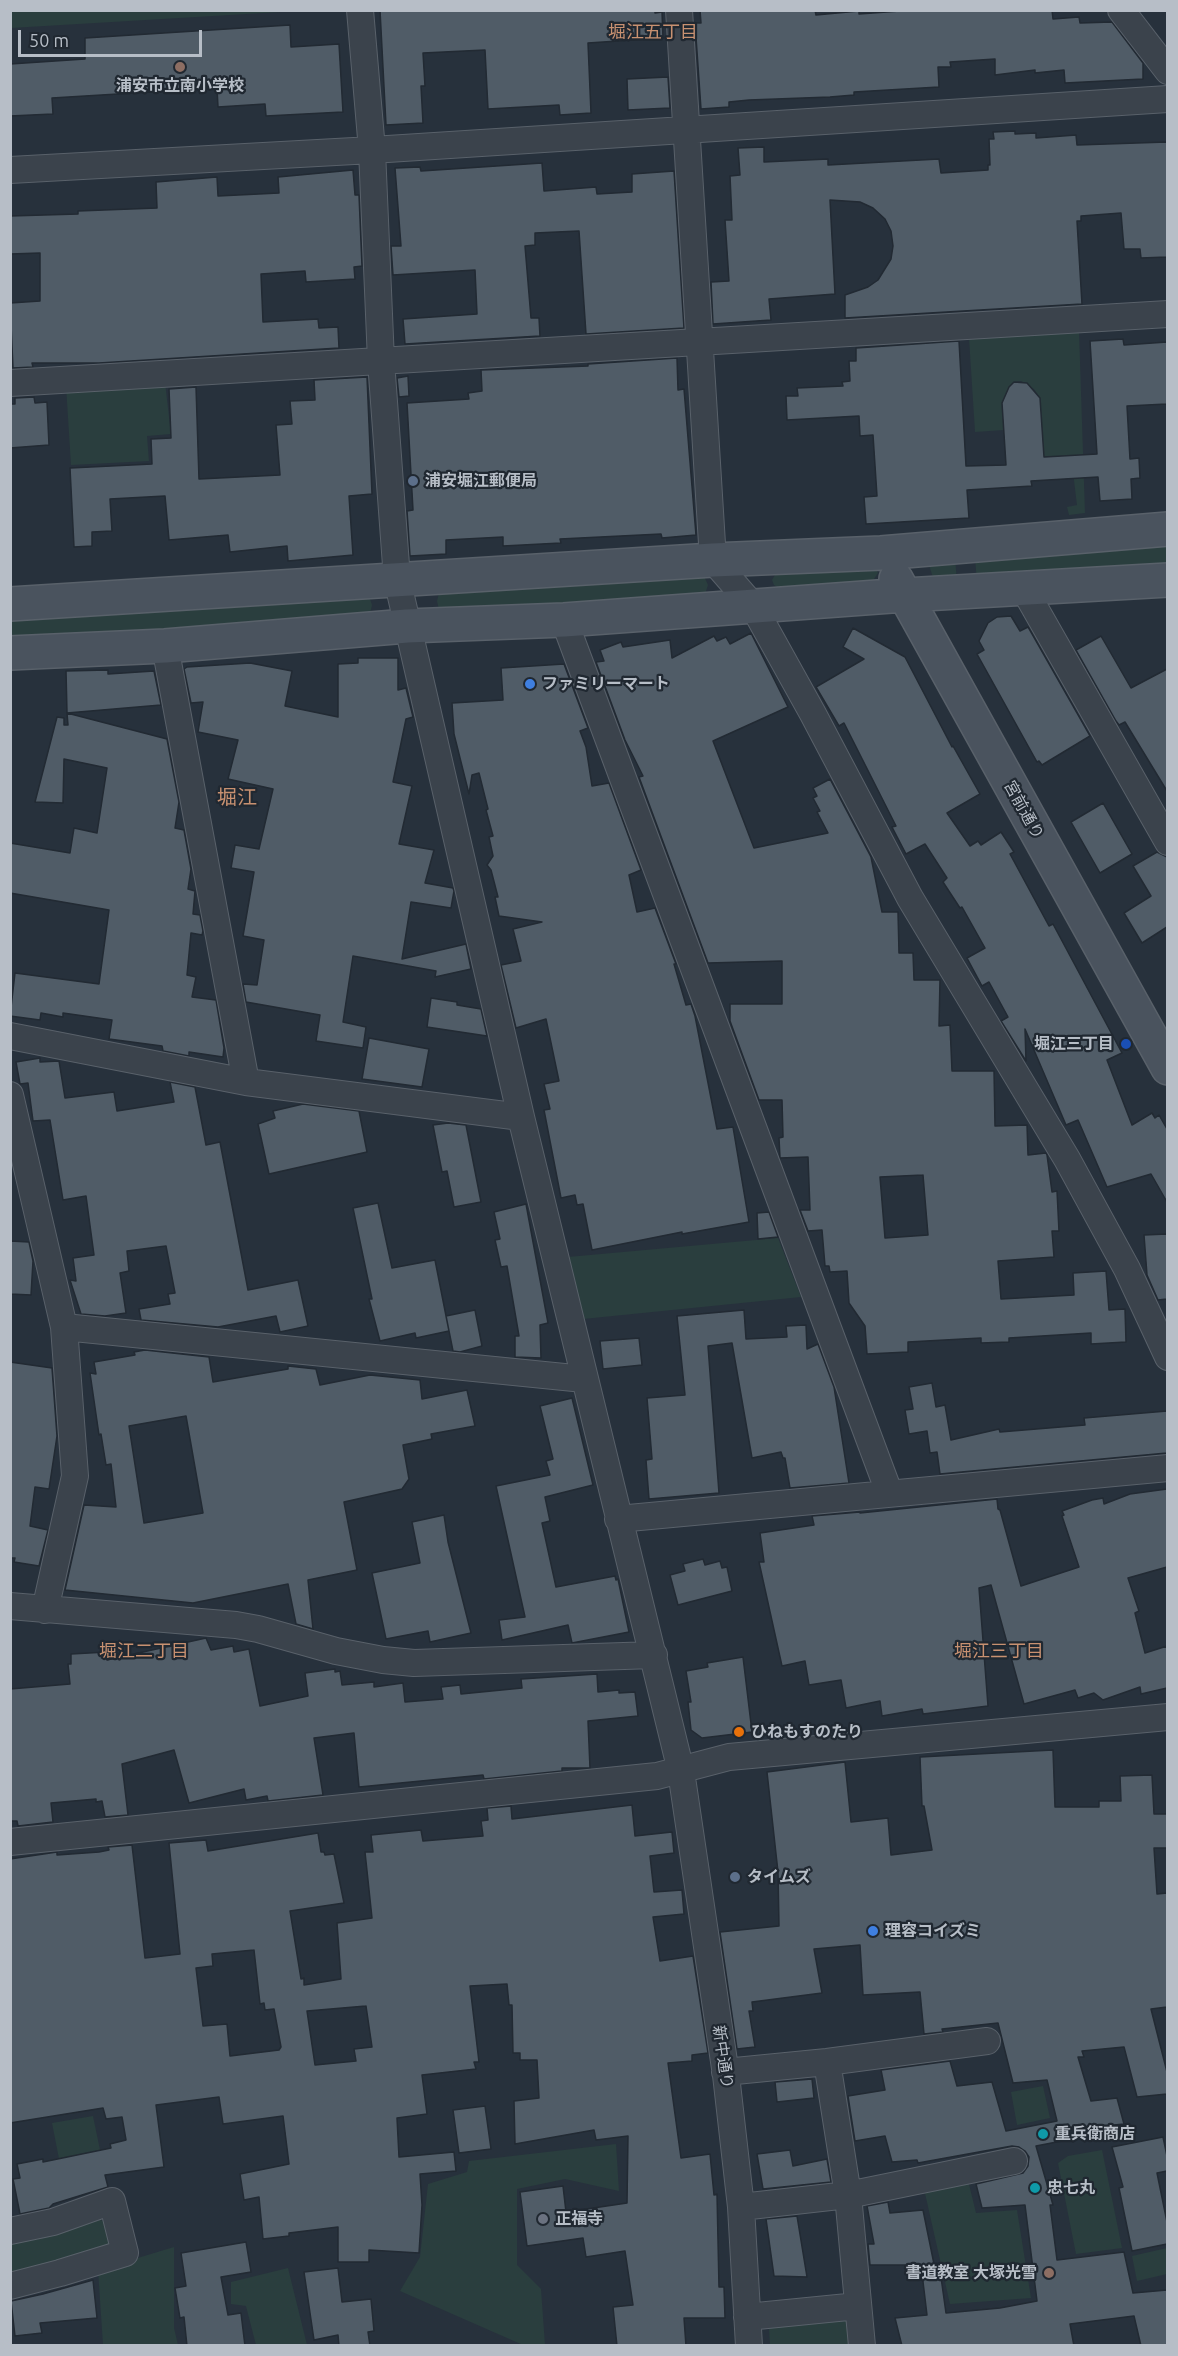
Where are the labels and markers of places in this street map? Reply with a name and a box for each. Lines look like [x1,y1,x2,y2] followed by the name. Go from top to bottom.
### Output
[173,60,187,74] marker: 浦安市立南小学校
[116,76,244,96] place label: 浦安市立南小学校
[425,471,537,491] place label: 浦安堀江郵便局
[406,474,420,488] marker: 浦安堀江郵便局
[542,674,670,694] place label: ファミリーマート
[523,677,537,691] marker: ファミリーマート
[1034,1034,1114,1054] place label: 堀江三丁目
[1119,1037,1133,1051] marker: 堀江三丁目
[751,1722,863,1742] place label: ひねもすのたり
[732,1725,746,1739] marker: ひねもすのたり
[747,1867,811,1887] place label: タイムズ
[728,1870,742,1884] marker: タイムズ
[885,1921,981,1941] place label: 理容コイズミ
[866,1924,880,1938] marker: 理容コイズミ
[1055,2124,1135,2144] place label: 重兵衛商店
[1036,2127,1050,2141] marker: 重兵衛商店
[1047,2178,1095,2198] place label: 忠七丸
[1028,2181,1042,2195] marker: 忠七丸
[555,2209,603,2229] place label: 正福寺
[536,2212,550,2226] marker: 正福寺
[905,2263,1037,2283] place label: 書道教室 大塚光雪
[1042,2266,1056,2280] marker: 書道教室 大塚光雪

